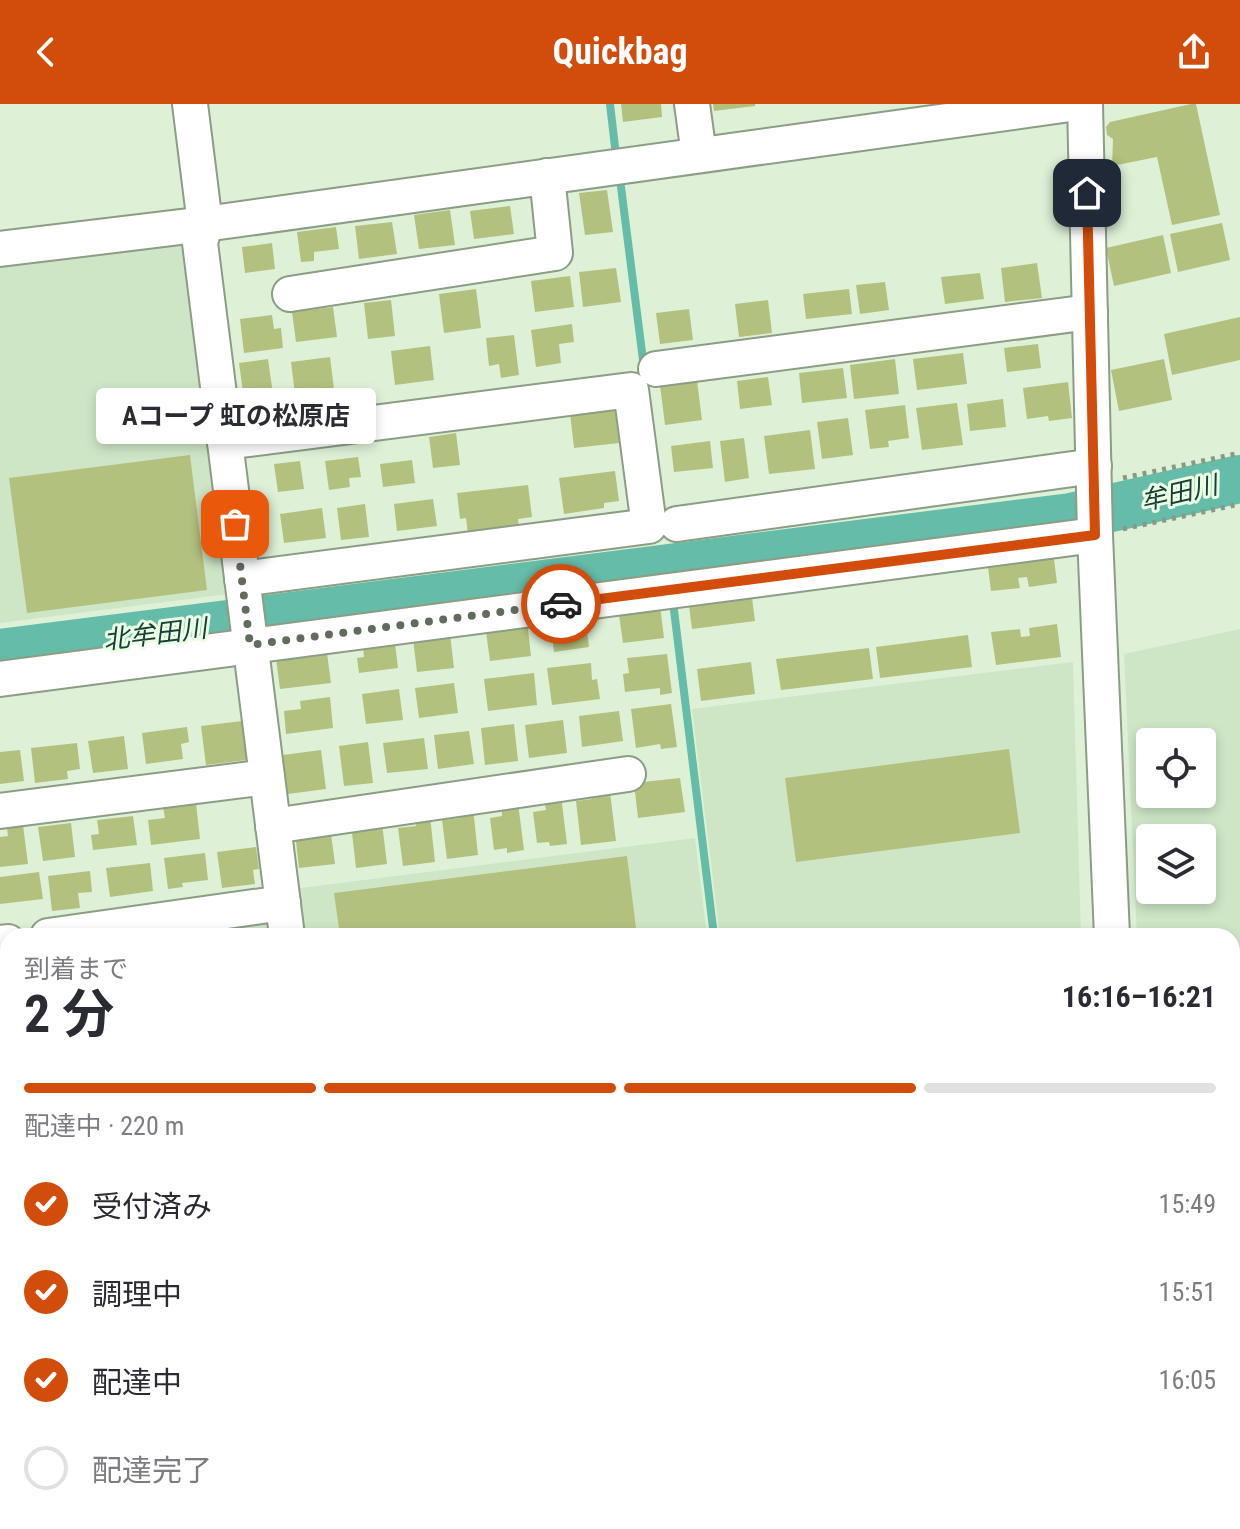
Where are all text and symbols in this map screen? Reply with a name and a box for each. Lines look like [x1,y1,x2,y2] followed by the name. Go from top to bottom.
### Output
[24,30,68,74] icon: back
[1172,30,1216,74] icon: share
[552,31,688,73] text: Quickbag
[1053,159,1121,227] pin
[1065,171,1109,215] icon: home
[95,388,375,444] callout: Aコープ 虹の松原店
[122,401,350,431] text: Aコープ 虹の松原店
[1138,469,1223,516] water label: 牟田川
[201,490,269,558] pin
[213,502,257,546] icon: bag
[521,564,601,644] courier
[539,582,583,626] icon: car
[102,612,211,655] water label: 北牟田川
[1136,728,1216,904] map controls
[1136,728,1216,808] button: locate
[1136,824,1216,904] button: layers
[24,954,128,984] text: 到着まで
[1062,979,1216,1014] text: 16:16–16:21
[24,984,114,1045] text: 2 分
[24,1111,184,1141] text: 配達中 · 220 m
[24,1182,68,1226] icon: check
[92,1189,212,1224] text: 受付済み
[1159,1189,1216,1219] text: 15:49
[24,1270,68,1314] icon: check
[92,1277,182,1312] text: 調理中
[1159,1277,1216,1307] text: 15:51
[24,1358,68,1402] icon: check
[92,1365,182,1400] text: 配達中
[1159,1365,1216,1395] text: 16:05
[92,1453,212,1488] text: 配達完了

